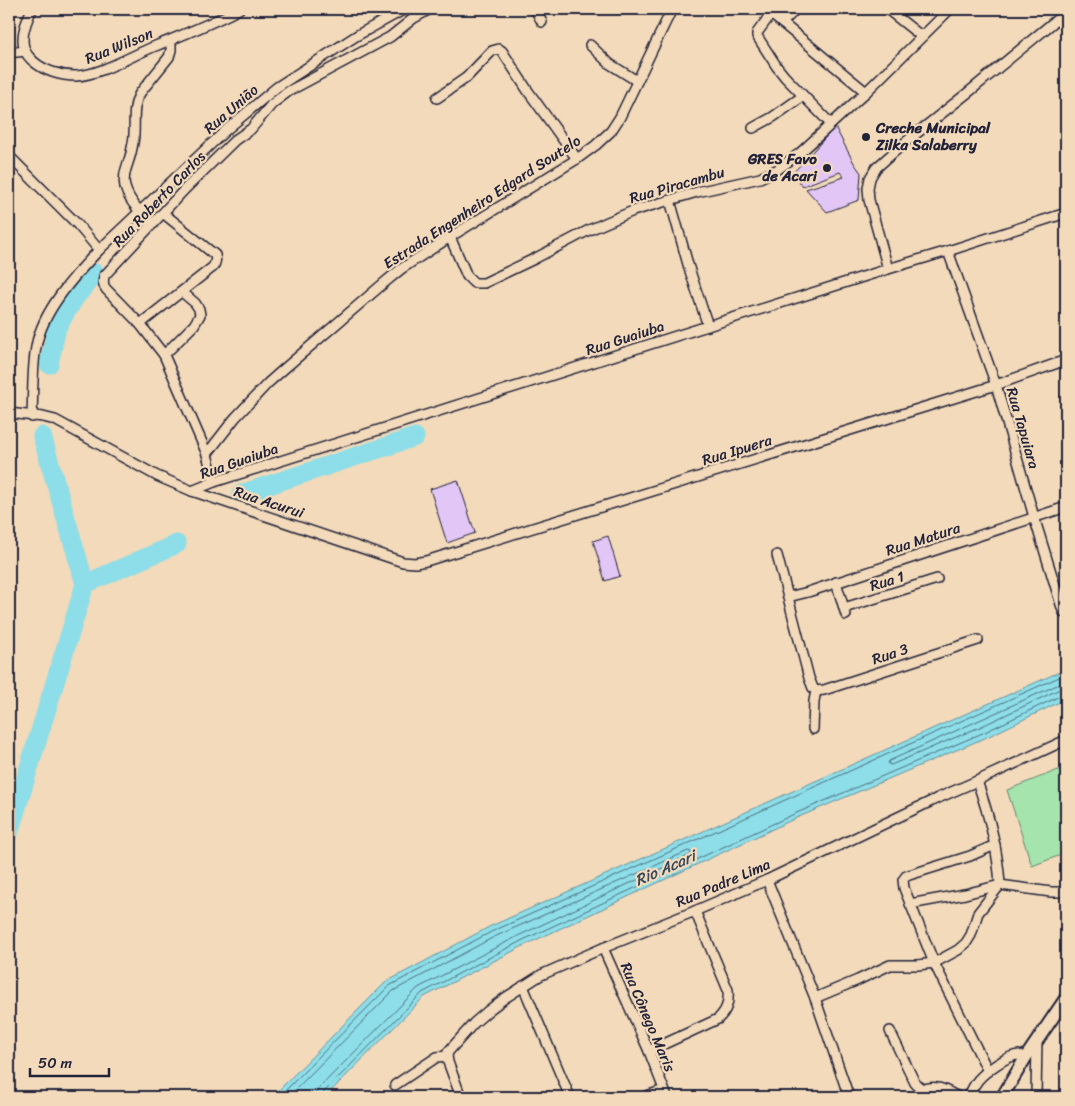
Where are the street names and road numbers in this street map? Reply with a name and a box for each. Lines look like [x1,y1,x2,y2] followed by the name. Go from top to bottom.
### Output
[81,21,157,71] street label: Rua Wilson
[198,77,265,140] street label: Rua União
[378,128,587,276] street label: Estrada Engenheiro Edgard Soutelo
[106,144,213,253] street label: Rua Roberto Carlos
[626,159,728,211] street label: Rua Piracambu
[582,313,668,363] street label: Rua Guaiuba
[999,384,1047,472] street label: Rua Tapuiara
[699,427,776,473] street label: Rua Ipuera
[196,435,282,487] street label: Rua Guaiuba
[231,478,308,526] street label: Rua Acurui
[882,515,964,563] street label: Rua Matura
[866,563,908,599] street label: Rua 1
[868,636,912,672] street label: Rua 3
[672,851,775,915] street label: Rua Padre Lima
[613,958,683,1076] street label: Rua Cônego Maris

